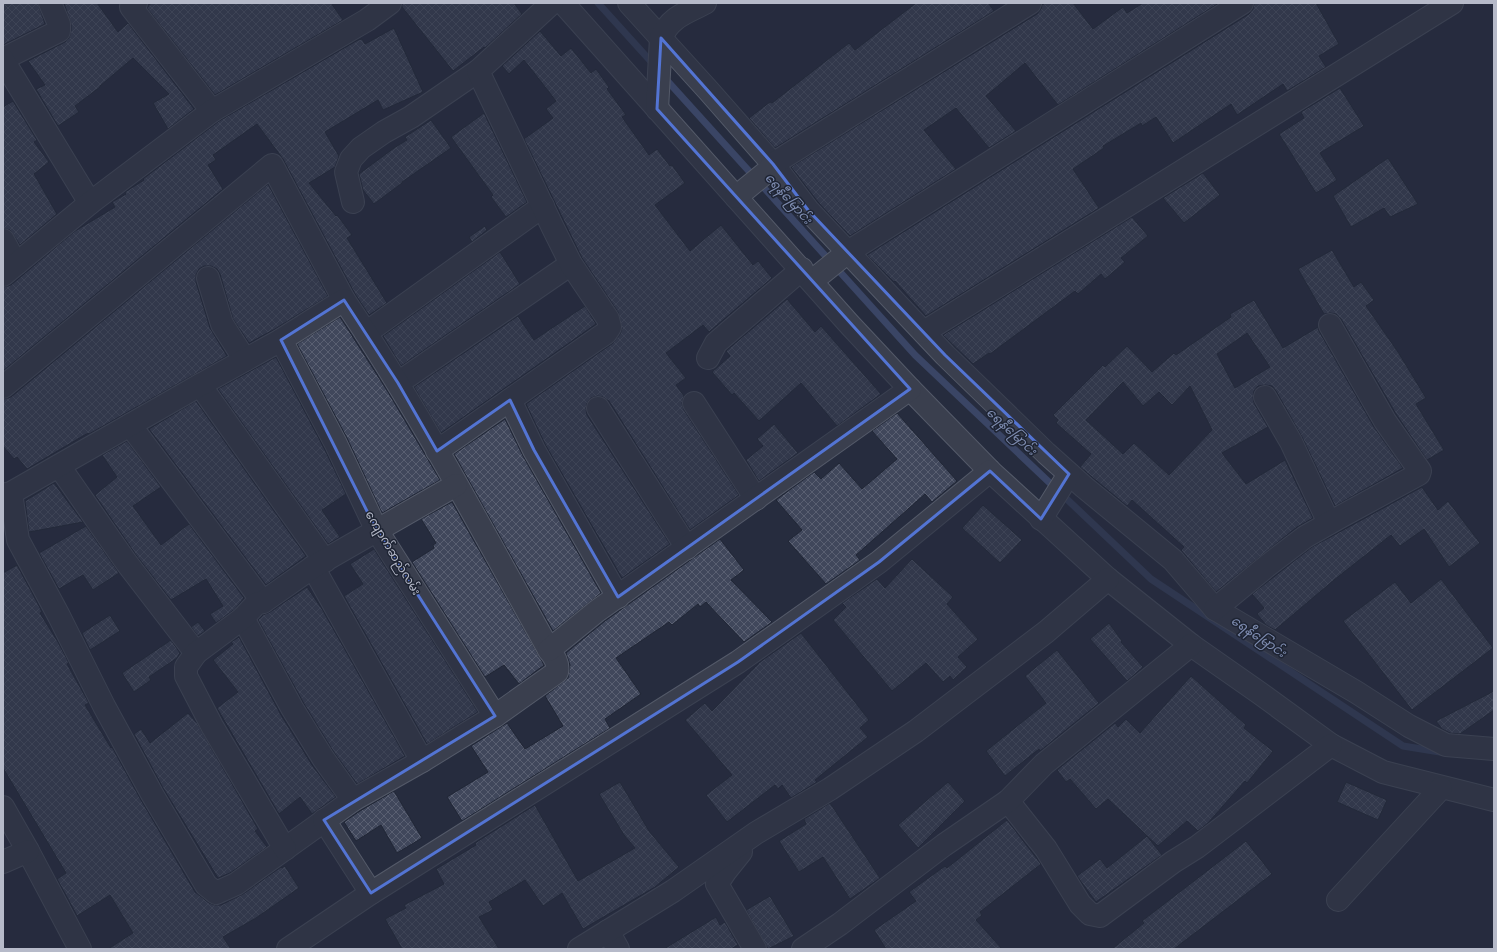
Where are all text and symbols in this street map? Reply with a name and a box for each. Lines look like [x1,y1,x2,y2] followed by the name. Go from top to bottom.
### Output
[759,169,818,231] water label: ရေနီမြောင်း
[981,403,1042,462] water label: ရေနီမြောင်း
[360,507,425,599] street label: ကျောက်ဆည်လမ်း
[1226,611,1291,664] water label: ရေနီမြောင်း

